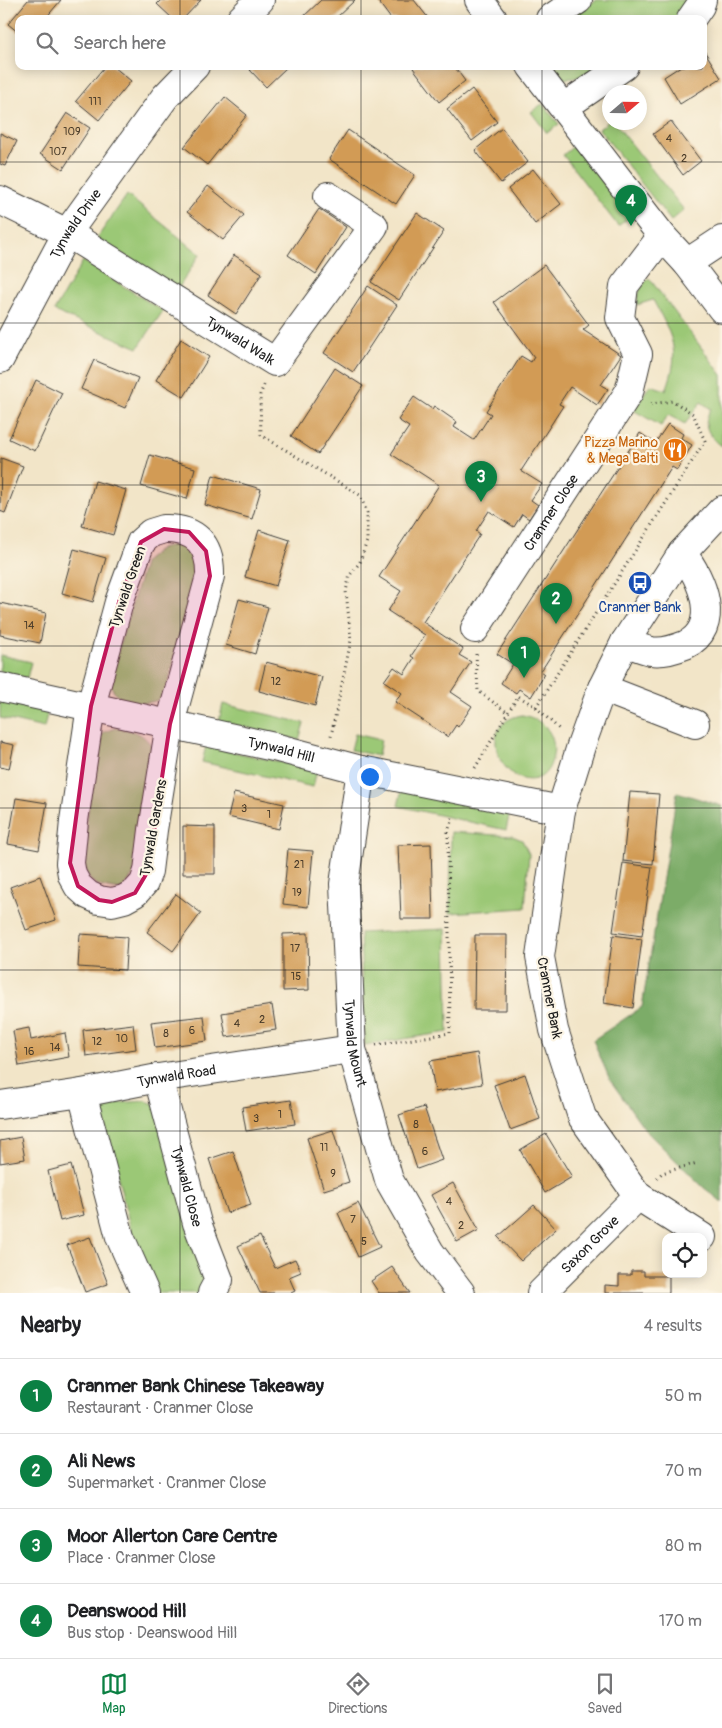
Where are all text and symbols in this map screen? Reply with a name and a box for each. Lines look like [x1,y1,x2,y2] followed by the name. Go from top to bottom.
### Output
[15,15,707,70] search box
[33,29,61,57] icon: search
[73,31,166,55] text: Search here
[602,85,647,130] north arrow
[89,95,101,108] house number: 111
[63,125,81,138] house number: 109
[666,132,673,145] house number: 4
[49,145,67,158] house number: 107
[681,152,687,165] house number: 2
[615,185,647,226] pin: 4
[47,186,105,262] street label: Tynwald Drive
[203,313,278,369] street label: Tynwald Walk
[584,434,659,467] place label: Pizza Marino & Mega Balti
[662,437,688,463] restaurant icon: Pizza Marino & Mega Balti
[465,461,497,502] pin: 3
[520,471,582,554] street label: Cranmer Close
[105,544,150,631] street label: Tynwald Green
[627,570,653,596] bus stop icon: Cranmer Bank
[540,583,572,624] pin: 2
[599,599,682,616] place label: Cranmer Bank
[24,619,35,632] house number: 14
[508,637,540,678] pin: 1
[271,675,281,688] house number: 12
[246,733,316,766] street label: Tynwald Hill
[357,764,383,790] your location
[137,777,171,878] street label: Tynwald Gardens
[241,802,247,815] house number: 3
[267,808,271,821] house number: 1
[294,858,304,871] house number: 21
[292,886,302,899] house number: 19
[290,942,300,955] house number: 17
[533,956,566,1041] street label: Cranmer Bank
[291,970,301,983] house number: 15
[341,999,370,1089] street label: Tynwald Mount
[259,1013,265,1026] house number: 2
[234,1017,241,1030] house number: 4
[189,1024,195,1037] house number: 6
[163,1027,169,1040] house number: 8
[116,1032,128,1045] house number: 10
[92,1035,102,1048] house number: 12
[50,1041,61,1054] house number: 14
[24,1045,34,1058] house number: 16
[136,1061,217,1091] street label: Tynwald Road
[278,1108,282,1121] house number: 1
[253,1112,259,1125] house number: 3
[413,1118,419,1131] house number: 8
[320,1141,328,1154] house number: 11
[168,1144,206,1229] street label: Tynwald Close
[422,1145,428,1158] house number: 6
[330,1167,336,1180] house number: 9
[446,1195,453,1208] house number: 4
[558,1212,623,1277] street label: Saxon Grove
[350,1213,356,1226] house number: 7
[458,1219,464,1232] house number: 2
[662,1233,707,1278] map controls
[662,1233,707,1278] button: locate
[361,1235,367,1248] house number: 5
[20,1312,81,1339] text: Nearby
[644,1316,702,1336] text: 4 results
[67,1374,324,1398] text: Cranmer Bank Chinese Takeaway
[33,1386,39,1406] text: 1
[665,1386,702,1406] text: 50 m
[67,1398,253,1418] text: Restaurant · Cranmer Close
[67,1449,135,1473] text: Ali News
[32,1461,40,1481] text: 2
[665,1461,702,1481] text: 70 m
[67,1473,266,1493] text: Supermarket · Cranmer Close
[67,1524,277,1548] text: Moor Allerton Care Centre
[32,1536,40,1556] text: 3
[665,1536,702,1556] text: 80 m
[67,1548,215,1568] text: Place · Cranmer Close
[67,1599,187,1623] text: Deanswood Hill
[31,1611,41,1631] text: 4
[659,1611,702,1631] text: 170 m
[67,1623,237,1643] text: Bus stop · Deanswood Hill
[100,1670,128,1717] tab: Map
[328,1670,387,1717] tab: Directions
[587,1670,622,1717] tab: Saved

